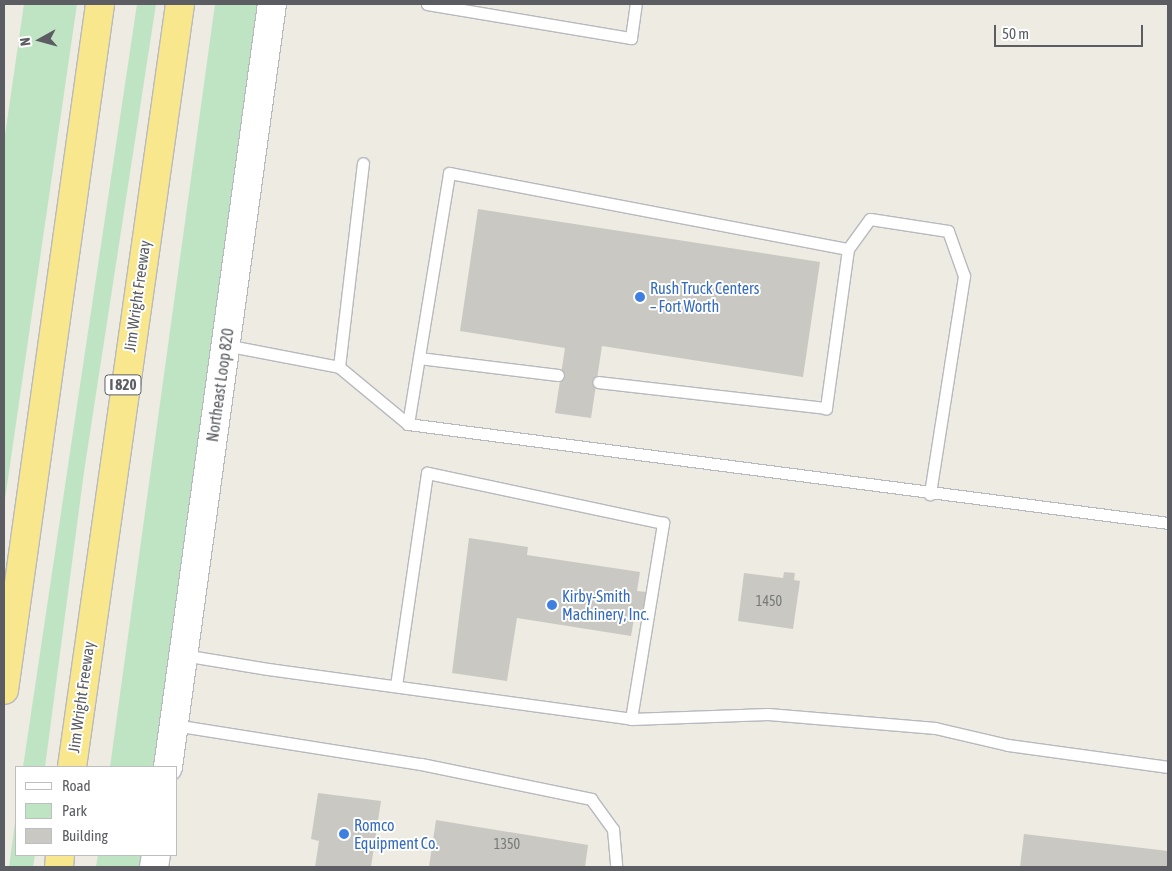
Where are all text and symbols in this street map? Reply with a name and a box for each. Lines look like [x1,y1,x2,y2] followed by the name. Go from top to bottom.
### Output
[15,15,65,65] north arrow
[997,15,1146,47] scale bar
[1002,25,1029,42] text: 50 m
[17,37,34,47] text: N
[120,239,154,353] street label: Jim Wright Freeway
[650,278,759,316] place label: Rush Truck Centers – Fort Worth
[634,291,646,303] marker: Rush Truck Centers – Fort Worth
[203,327,237,443] street label: Northeast Loop 820
[104,372,142,398] road number: I 820
[562,586,649,624] place label: Kirby-Smith Machinery, Inc.
[756,593,782,609] house number: 1450
[546,599,558,611] marker: Kirby-Smith Machinery, Inc.
[64,640,98,754] street label: Jim Wright Freeway
[15,766,178,856] legend
[62,777,91,794] text: Road
[62,802,87,819] text: Park
[354,815,438,853] place label: Romco Equipment Co.
[62,827,108,844] text: Building
[338,828,350,840] marker: Romco Equipment Co.
[494,836,520,852] house number: 1350

